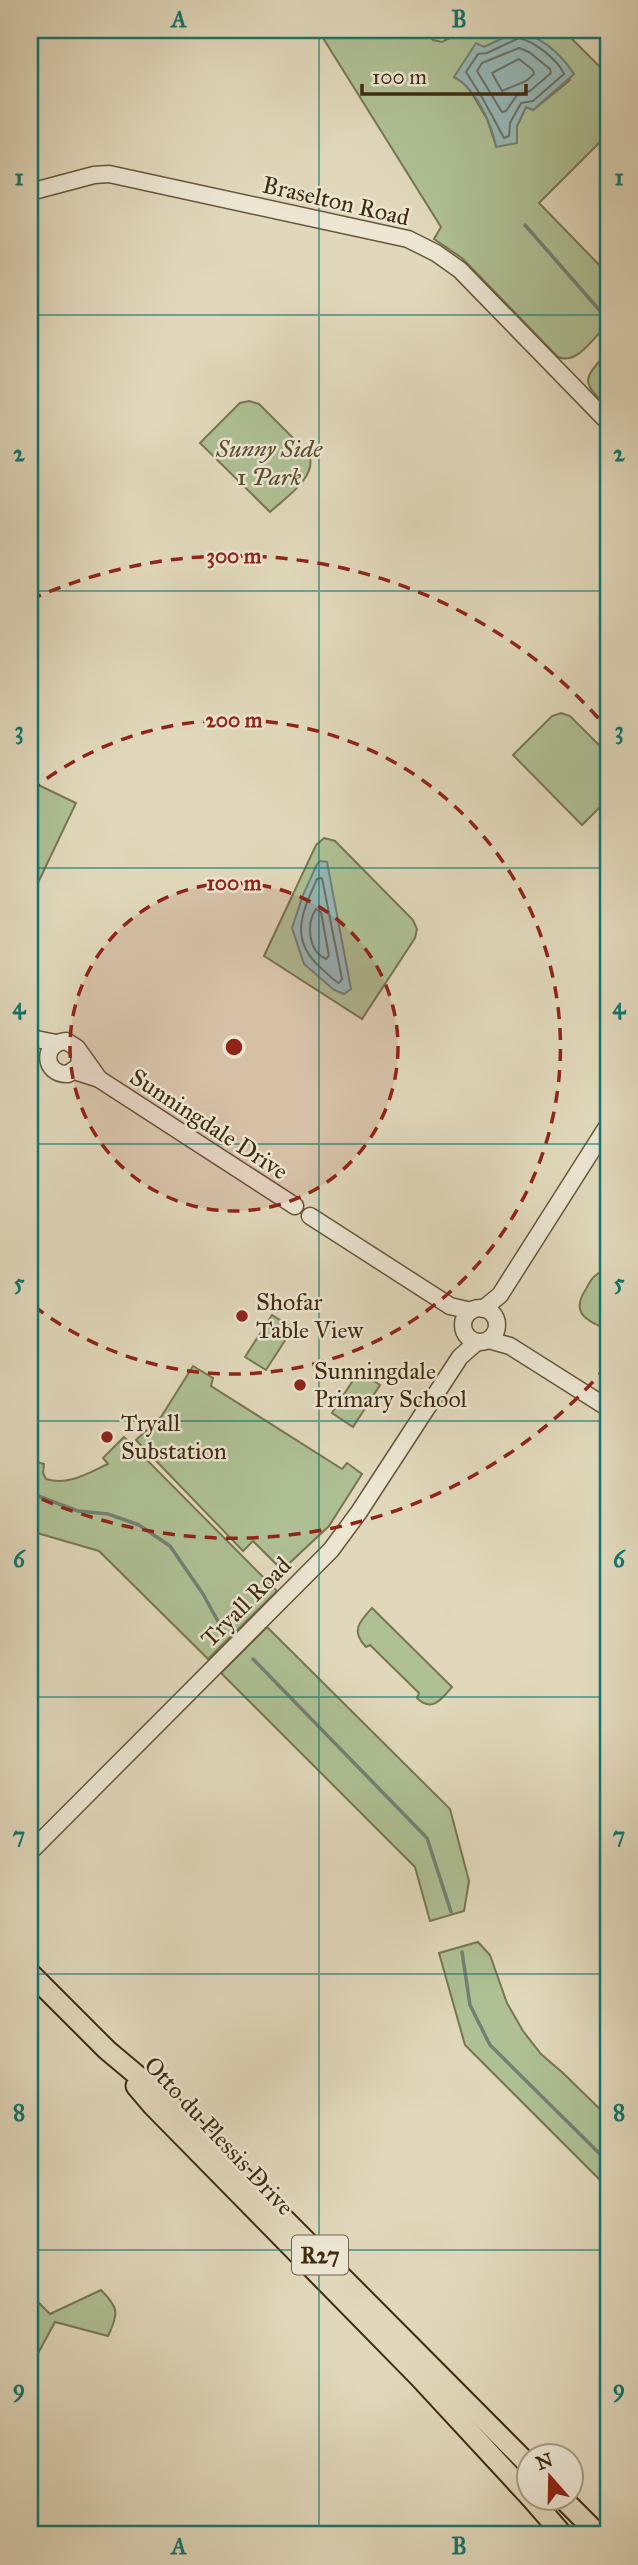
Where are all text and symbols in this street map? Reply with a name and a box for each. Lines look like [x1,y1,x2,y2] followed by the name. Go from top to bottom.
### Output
[169,5,187,33] text: A
[451,5,467,33] text: B
[362,52,526,96] scale bar
[372,64,427,90] text: 100 m
[14,163,24,191] text: 1
[614,163,624,191] text: 1
[259,169,413,233] street label: Braselton Road
[215,434,323,492] park label: Sunny Side 1 Park
[13,439,25,467] text: 2
[613,439,625,467] text: 2
[206,543,262,569] text: 300 m
[206,707,263,733] text: 200 m
[14,716,24,745] text: 3
[614,716,624,745] text: 3
[207,870,262,896] text: 100 m
[13,992,27,1020] text: 4
[613,992,627,1020] text: 4
[222,1035,246,1059] centre of rings
[124,1062,294,1186] street label: Sunningdale Drive
[14,1268,25,1296] text: 5
[614,1268,625,1296] text: 5
[256,1287,364,1345] place label: Shofar Table View
[234,1308,250,1324] marker: Shofar Table View
[314,1356,468,1414] place label: Sunningdale Primary School
[292,1377,308,1393] marker: Sunningdale Primary School
[121,1408,227,1466] place label: Tryall Substation
[99,1429,115,1445] marker: Tryall Substation
[13,1545,26,1573] text: 6
[613,1545,626,1573] text: 6
[195,1551,297,1653] street label: Tryall Road
[13,1821,25,1849] text: 7
[613,1821,625,1849] text: 7
[138,2050,300,2222] street label: Otto du Plessis Drive
[13,2098,25,2126] text: 8
[613,2098,625,2126] text: 8
[292,2236,348,2274] road number: R27
[13,2374,25,2403] text: 9
[613,2374,625,2403] text: 9
[516,2442,586,2512] north arrow
[533,2448,556,2475] text: N
[169,2532,187,2560] text: A
[451,2532,467,2560] text: B

